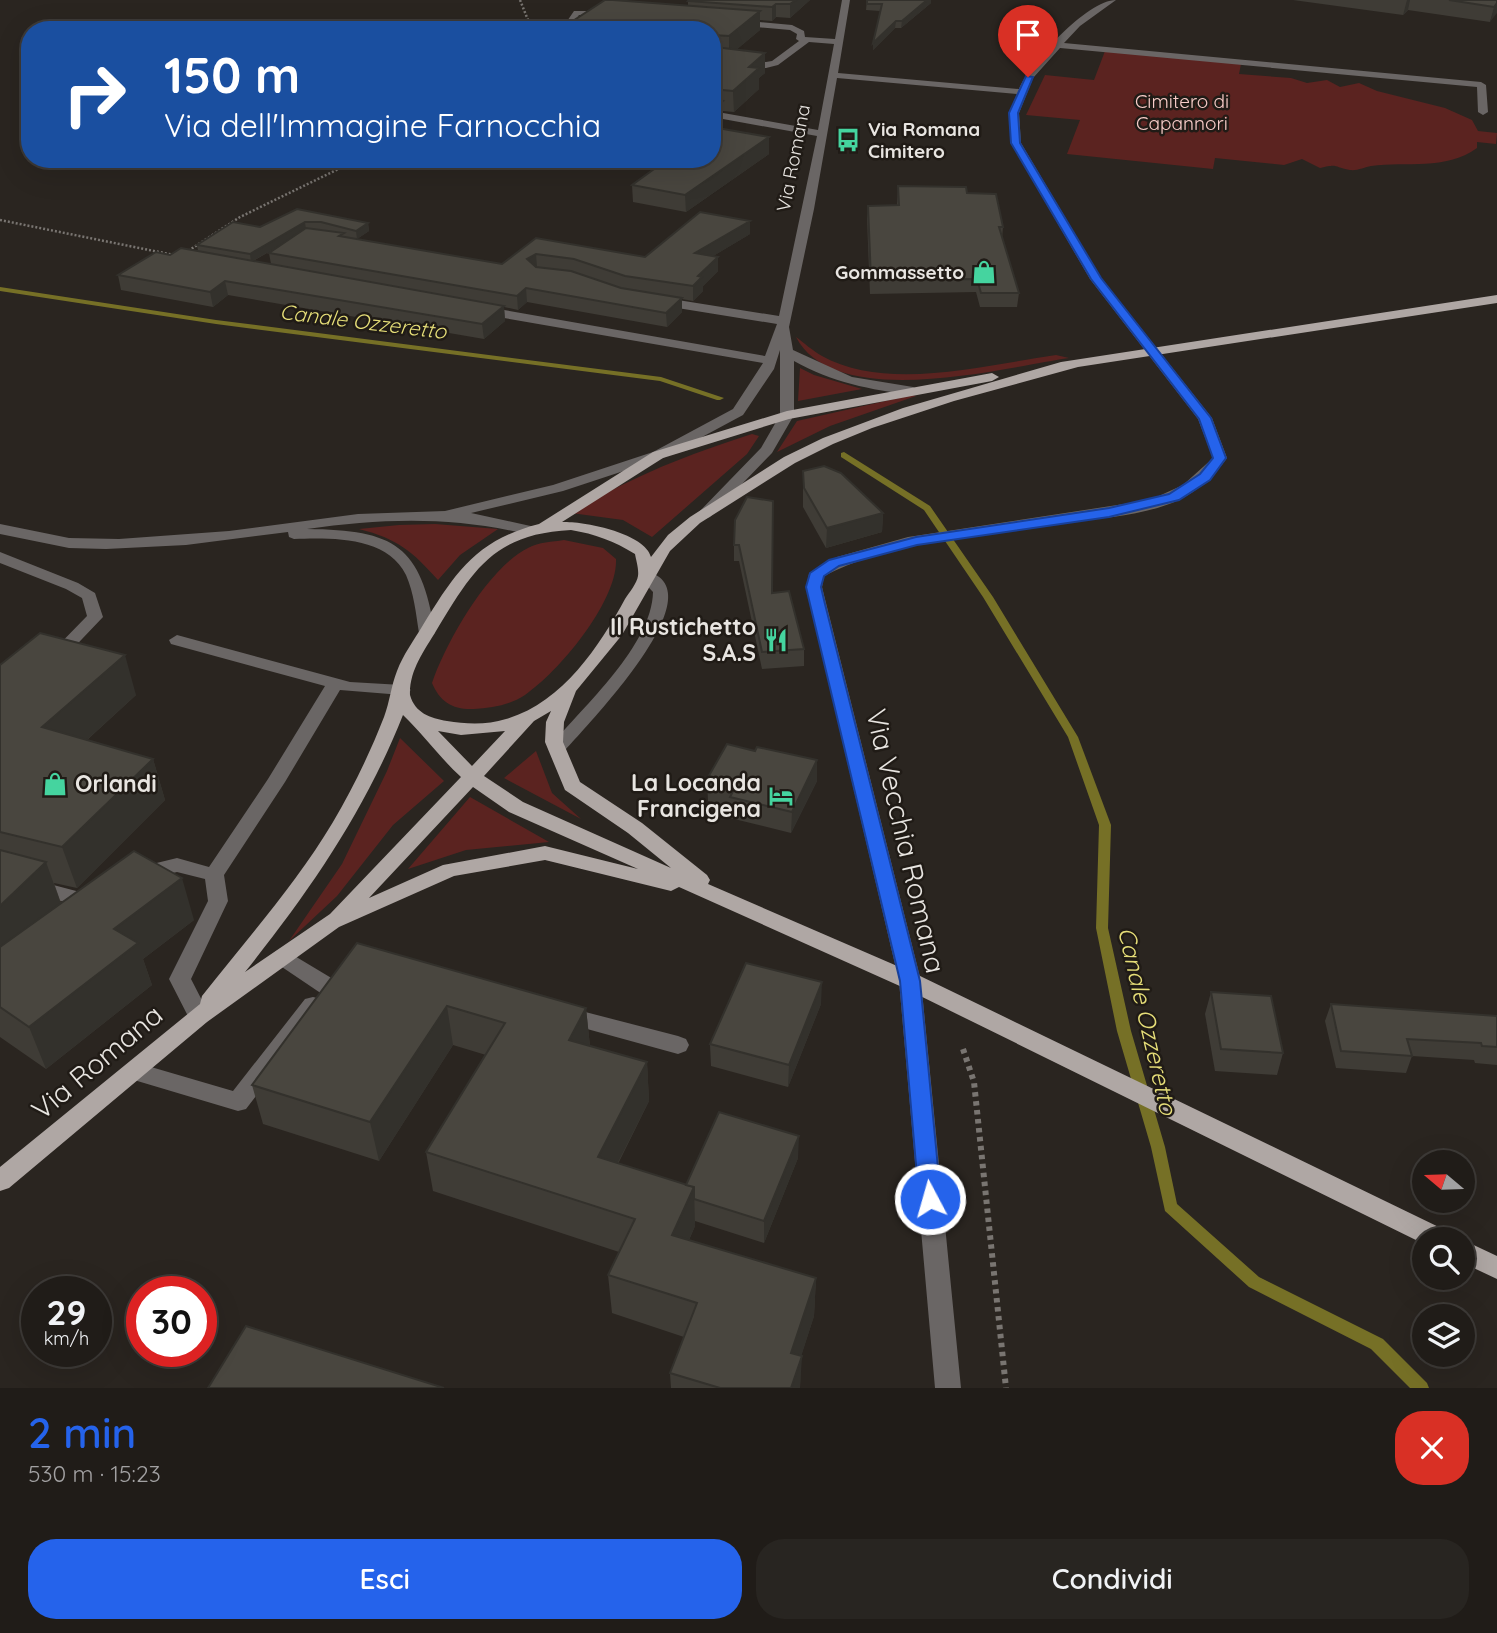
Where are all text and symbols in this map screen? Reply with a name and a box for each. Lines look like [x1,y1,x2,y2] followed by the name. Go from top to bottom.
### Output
[998,5,1058,77] pin
[1009,16,1047,54] icon: arrive
[164,44,300,105] text: 150 m
[49,49,140,140] icon: right
[1135,89,1229,135] park label: Cimitero di Capannori
[771,102,815,214] street label: Via Romana
[164,105,601,145] text: Via dell'Immagine Farnocchia
[868,117,980,163] place label: Via Romana Cimitero
[834,126,862,154] bus stop icon: Via Romana Cimitero
[970,258,998,286] shop icon: Gommassetto
[835,260,964,284] place label: Gommassetto
[278,298,449,344] water label: Canale Ozzeretto
[610,612,756,667] place label: Il Rustichetto S.A.S
[762,626,790,654] restaurant icon: Il Rustichetto S.A.S
[859,706,954,976] street label: Via Vecchia Romana
[631,768,761,823] place label: La Locanda Francigena
[75,769,157,798] place label: Orlandi
[41,770,69,798] shop icon: Orlandi
[767,782,795,810] hotel icon: La Locanda Francigena
[1112,924,1184,1119] water label: Canale Ozzeretto
[24,997,169,1127] street label: Via Romana
[1412,1150,1475,1213] north arrow
[1412,1150,1475,1367] map controls
[893,1162,967,1236] position arrow
[1412,1227,1475,1290] button: search
[126,1276,217,1367] speed limit sign: 30
[47,1290,86,1334] text: 29
[1412,1304,1475,1367] button: layers
[44,1327,89,1350] text: km/h
[28,1406,136,1459] text: 2 min
[1395,1411,1469,1485] button: close
[28,1459,161,1488] text: 530 m · 15:23
[28,1539,742,1619] button: Esci
[756,1539,1469,1619] button: Condividi

